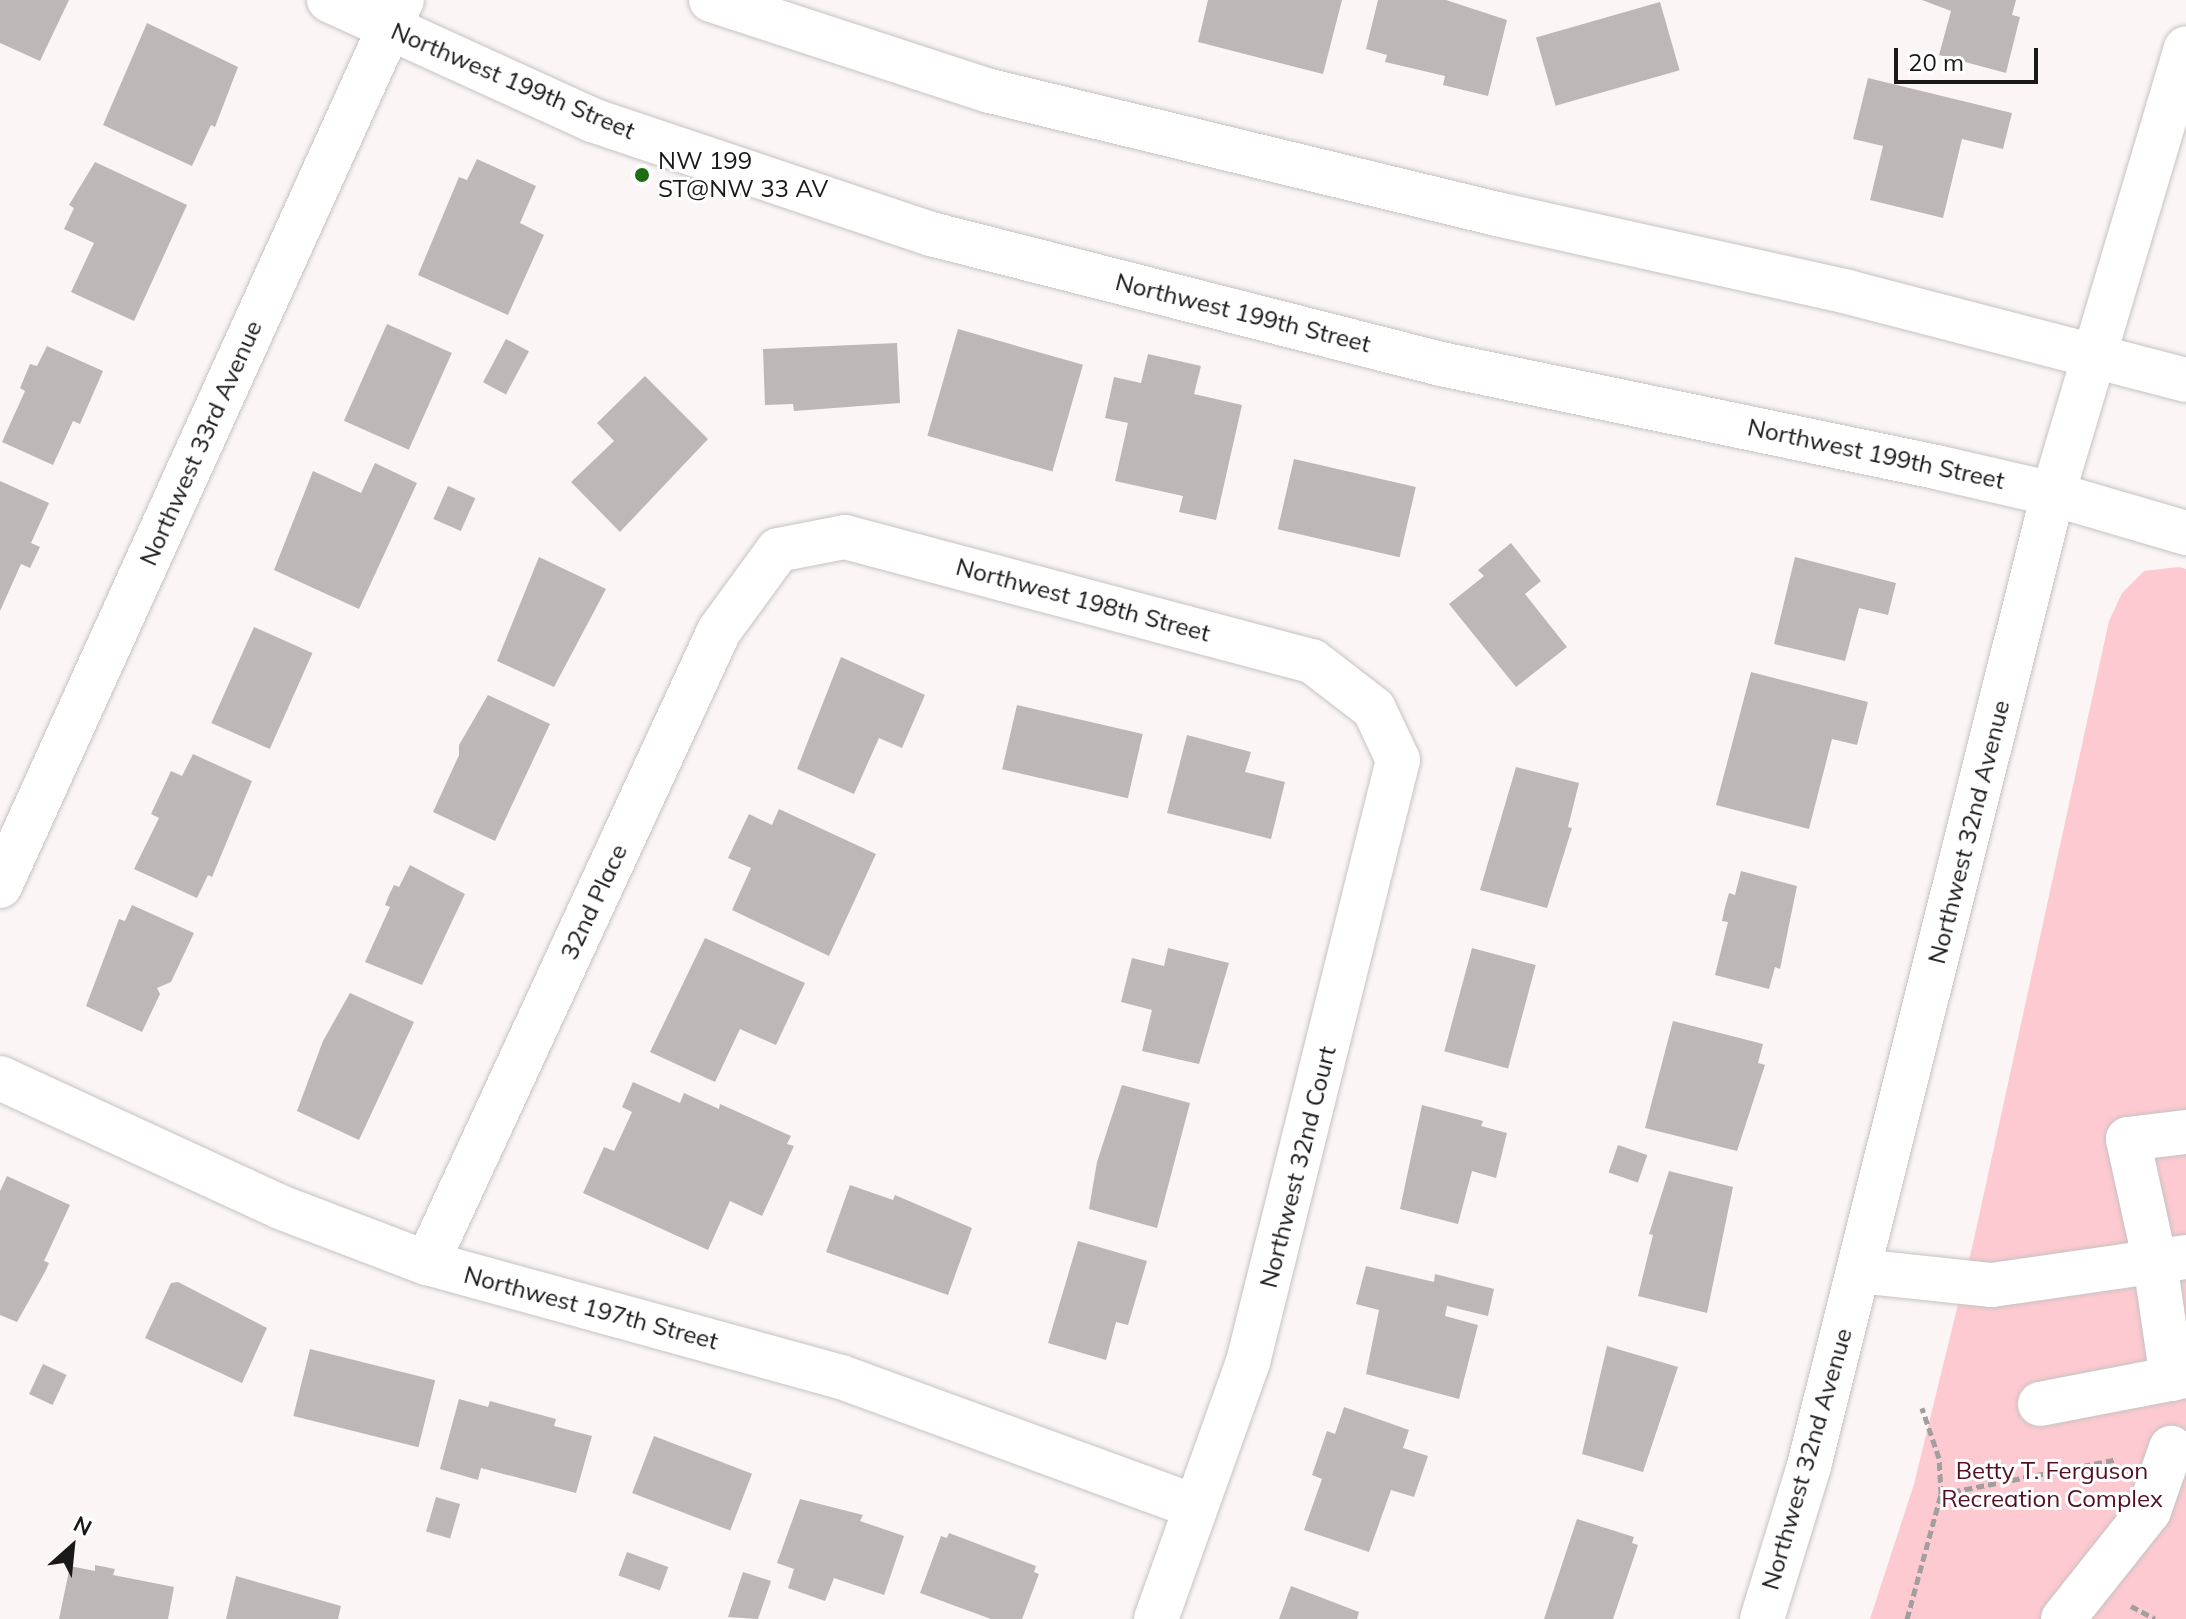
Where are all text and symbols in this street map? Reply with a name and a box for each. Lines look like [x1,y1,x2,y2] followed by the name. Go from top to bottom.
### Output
[387,17,639,145] street label: Northwest 199th Street
[1898,32,2042,82] scale bar
[1908,47,1964,77] text: 20 m
[658,147,828,203] place label: NW 199 ST@NW 33 AV
[633,166,651,184] marker: NW 199 ST@NW 33 AV
[1113,267,1373,359] street label: Northwest 199th Street
[134,316,268,570] street label: Northwest 33rd Avenue
[1745,413,2007,495] street label: Northwest 199th Street
[953,552,1213,648] street label: Northwest 198th Street
[1922,697,2016,967] street label: Northwest 32nd Avenue
[555,840,633,964] street label: 32nd Place
[1254,1043,1342,1291] street label: Northwest 32nd Court
[461,1260,721,1356] street label: Northwest 197th Street
[1756,1325,1858,1593] street label: Northwest 32nd Avenue
[1941,1457,2163,1513] park label: Betty T. Ferguson Recreation Complex
[32,1507,112,1587] north arrow
[69,1509,97,1542] text: N

